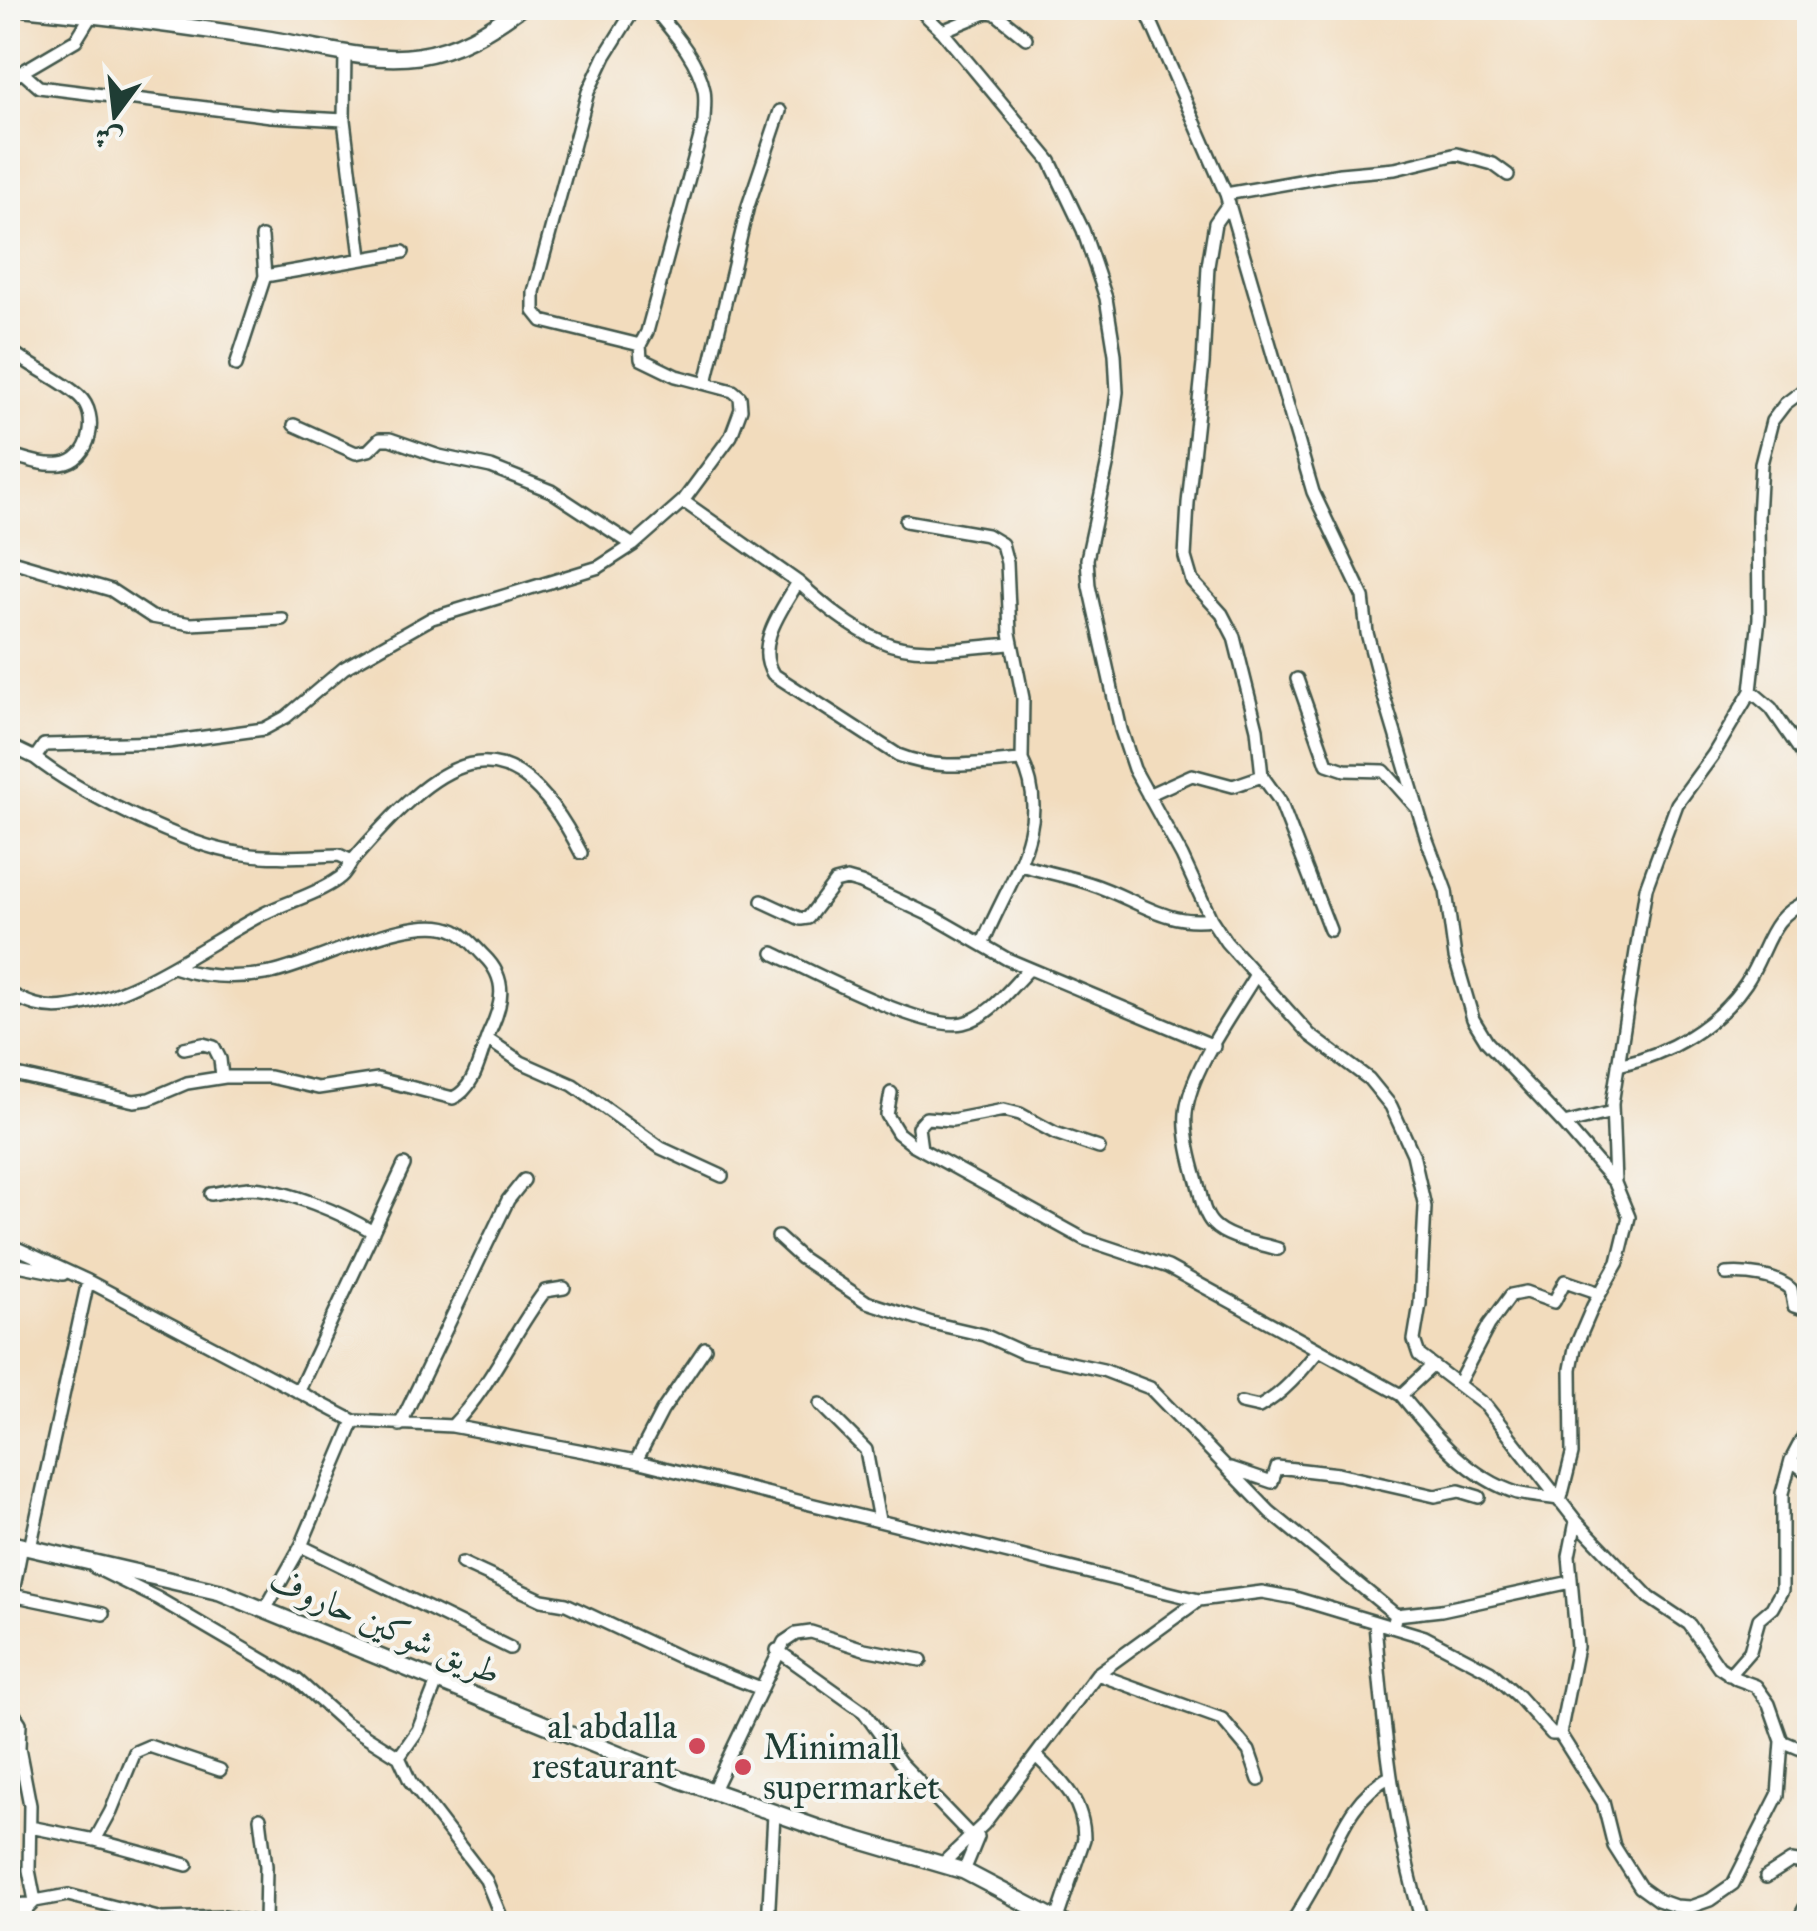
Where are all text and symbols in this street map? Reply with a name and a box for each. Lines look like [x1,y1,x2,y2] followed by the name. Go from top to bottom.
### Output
[65,65,165,165] north arrow
[91,118,127,159] text: ش
[263,1558,507,1694] street label: طريق شوكين حاروف
[532,1705,677,1788] place label: al abdalla restaurant
[763,1726,940,1809] place label: Minimall supermarket
[686,1735,708,1757] marker: al abdalla restaurant
[732,1756,754,1778] marker: Minimall supermarket

